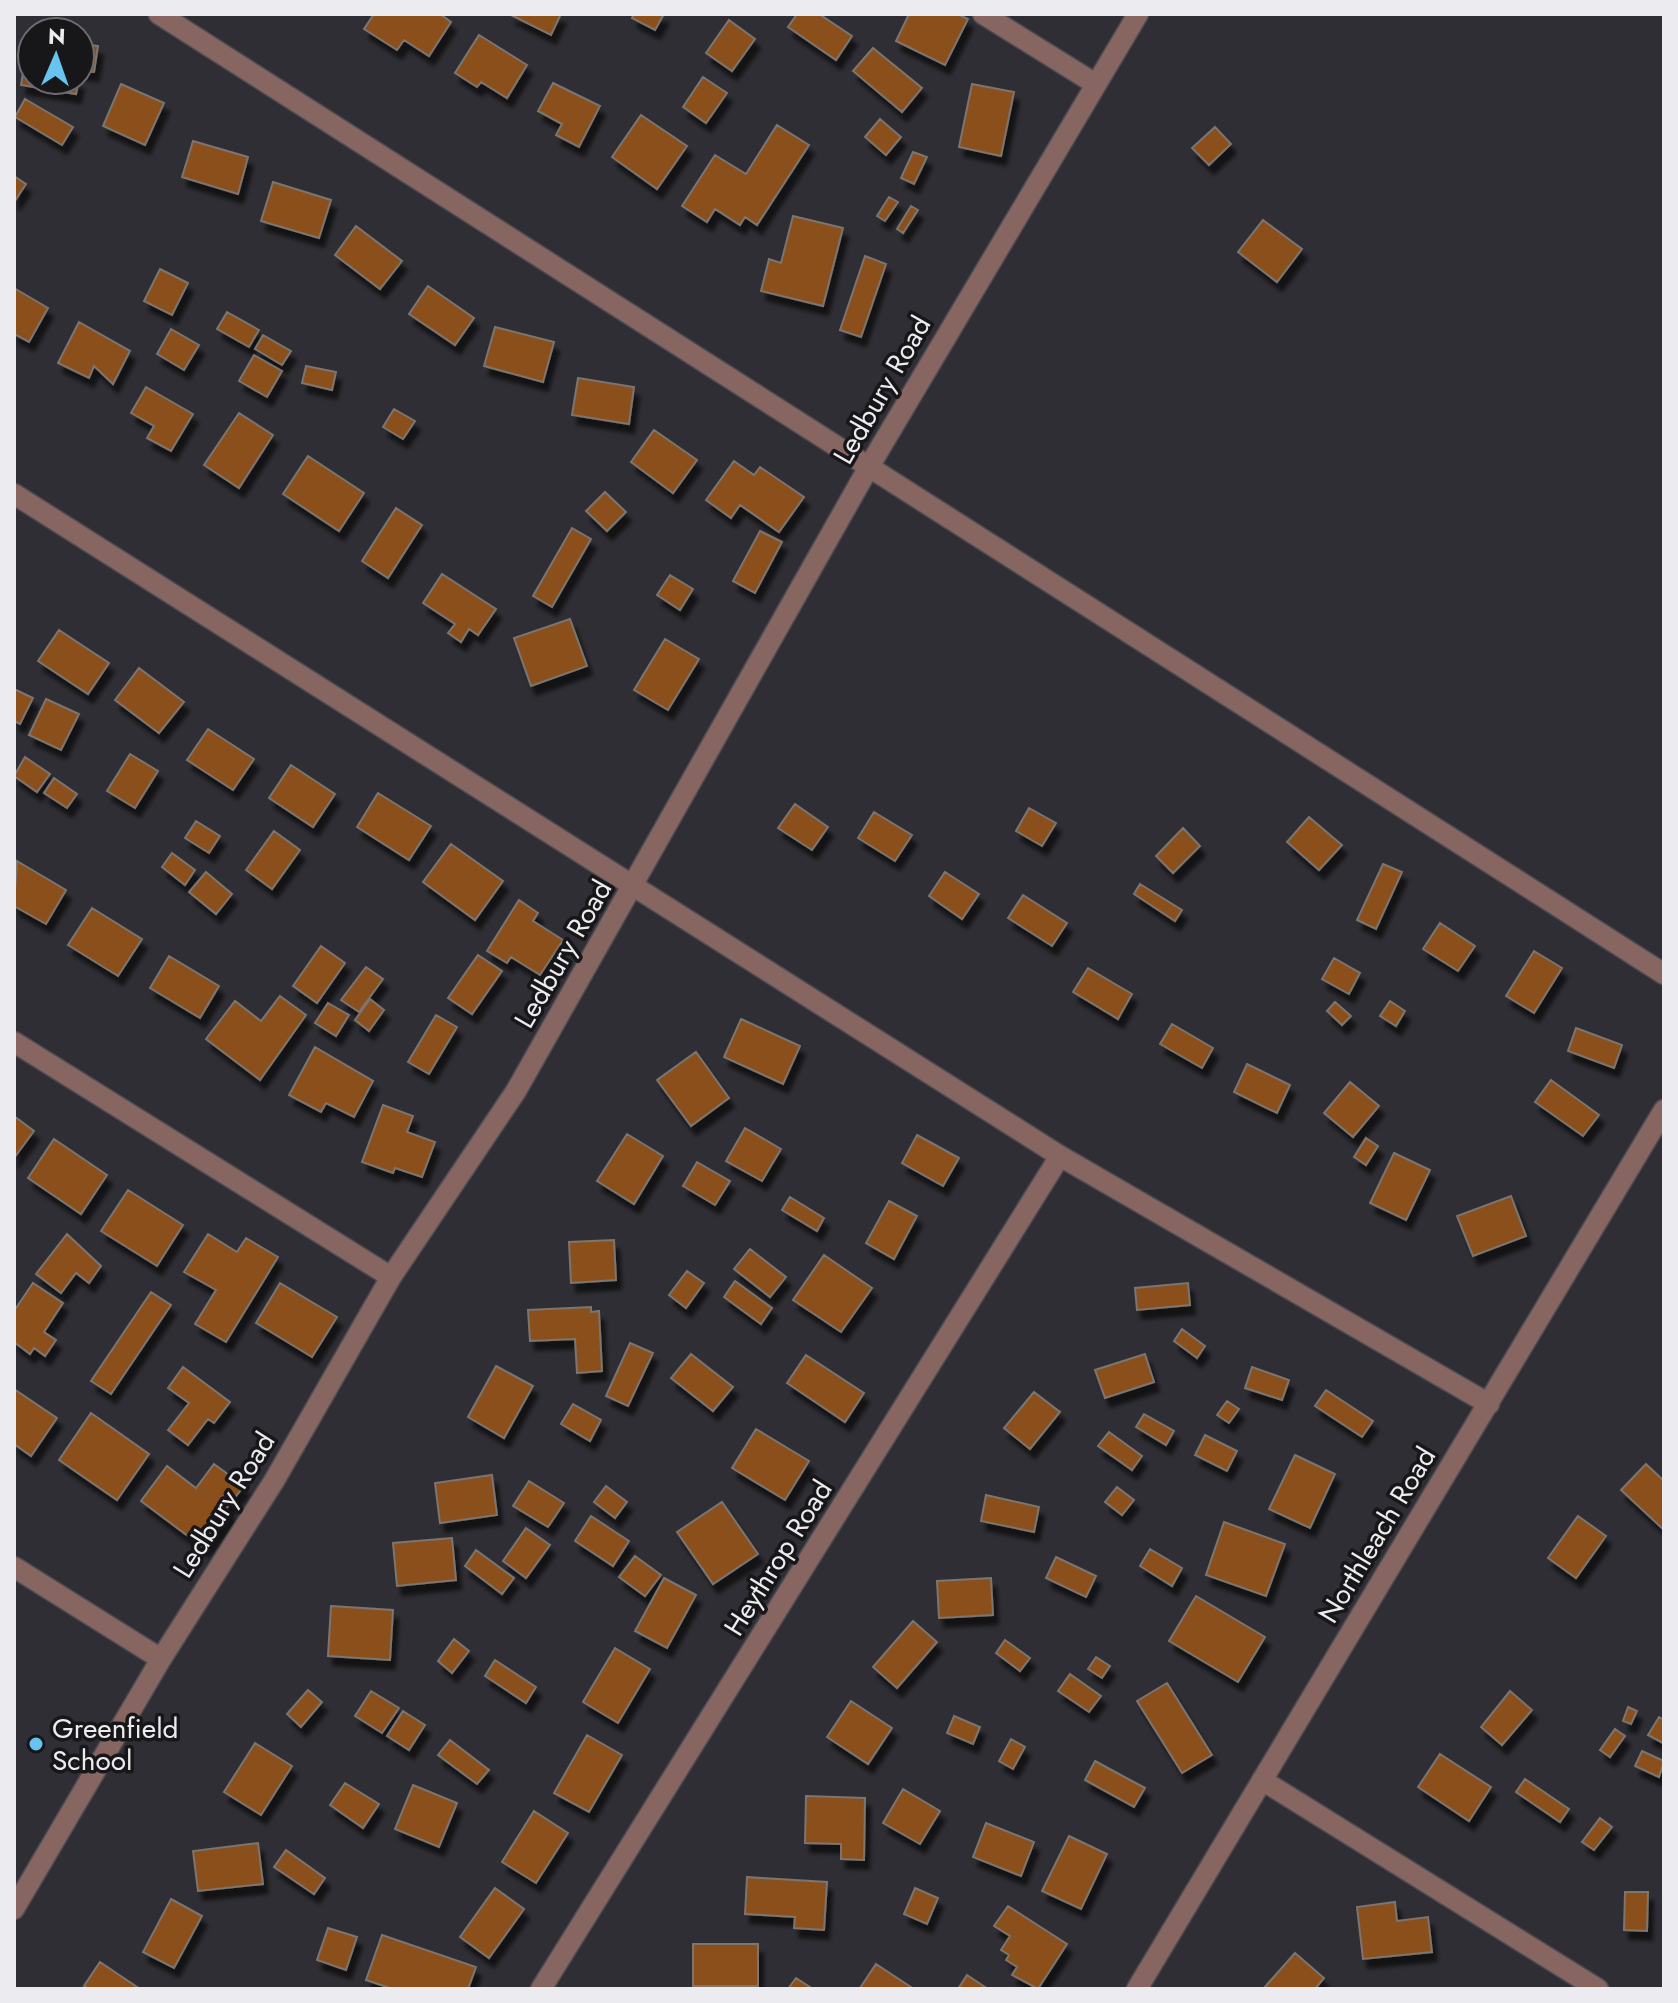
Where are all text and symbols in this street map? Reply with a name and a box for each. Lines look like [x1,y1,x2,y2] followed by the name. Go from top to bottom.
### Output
[16,16,96,96] north arrow
[47,20,66,52] text: N
[823,308,941,472] street label: Ledbury Road
[504,872,622,1036] street label: Ledbury Road
[163,1424,285,1586] street label: Ledbury Road
[1308,1439,1446,1631] street label: Northleach Road
[714,1472,842,1644] street label: Heythrop Road
[52,1708,179,1781] place label: Greenfield School
[27,1735,45,1753] marker: Greenfield School

